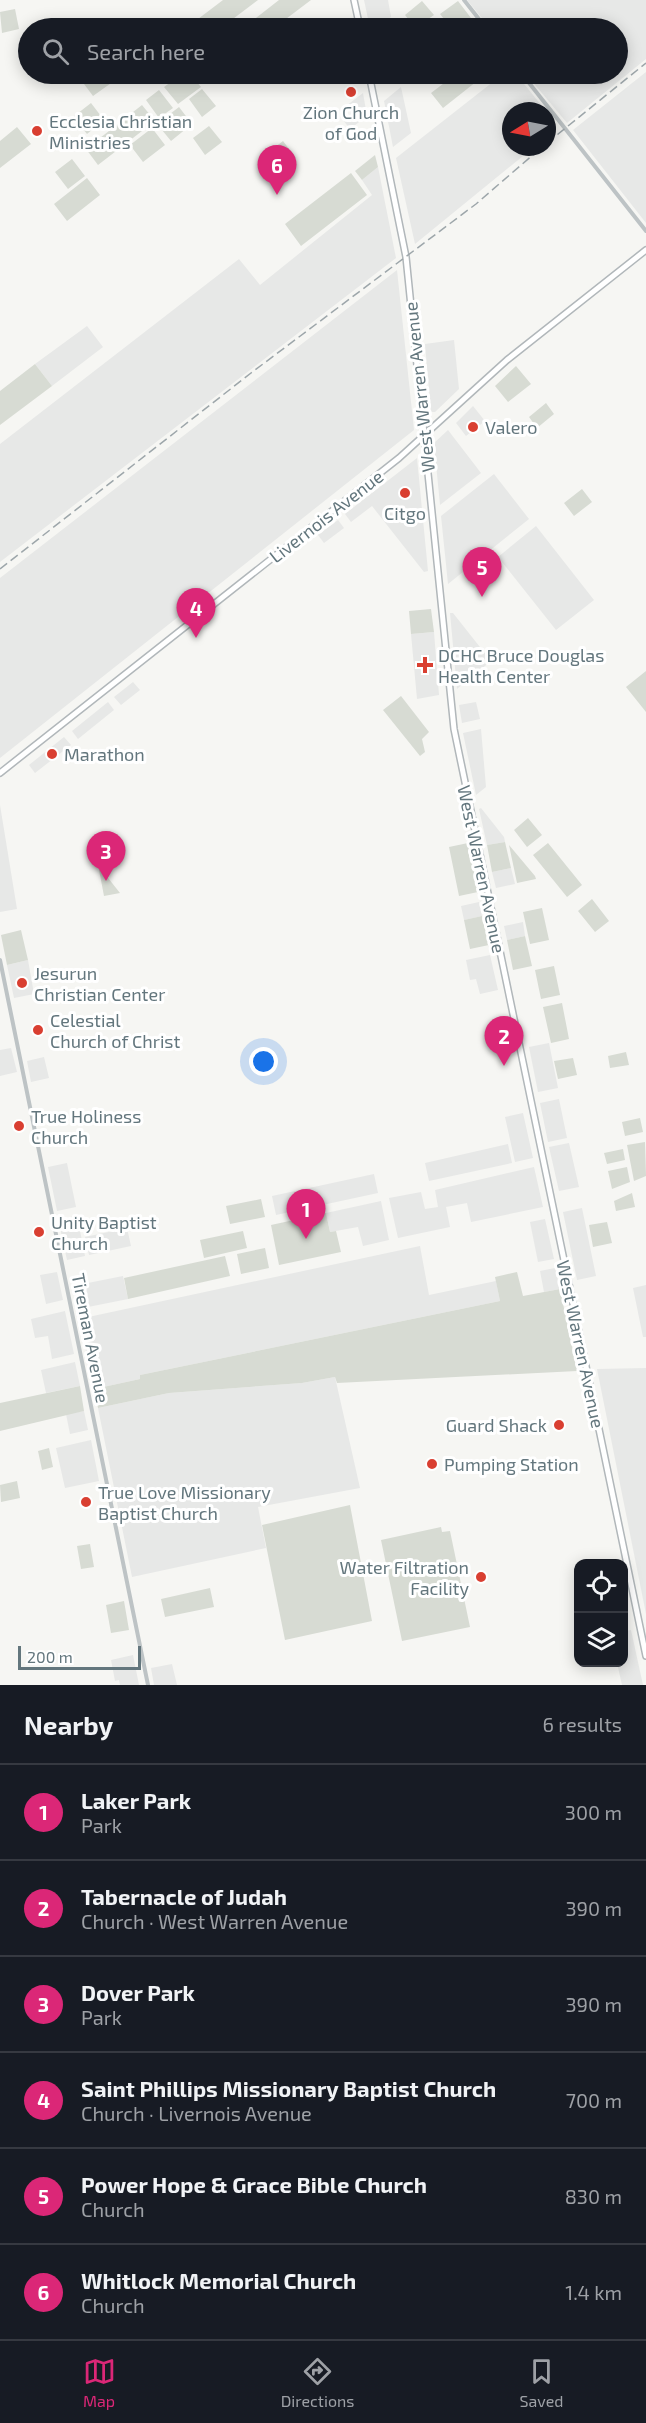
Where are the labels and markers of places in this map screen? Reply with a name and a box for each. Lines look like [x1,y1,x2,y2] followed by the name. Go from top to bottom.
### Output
[344,85,358,99] marker: Zion Church of God
[303,101,399,144] place label: Zion Church of God
[49,110,192,153] place label: Ecclesia Christian Ministries
[30,124,44,138] marker: Ecclesia Christian Ministries
[258,146,296,195] pin: 6
[485,416,538,438] place label: Valero
[466,420,480,434] marker: Valero
[398,486,412,500] marker: Citgo
[384,502,426,524] place label: Citgo
[462,548,502,597] pin: 5
[176,588,216,638] pin: 4
[438,644,604,687] place label: DCHC Bruce Douglas Health Center
[416,656,434,674] marker: DCHC Bruce Douglas Health Center
[64,743,145,765] place label: Marathon
[45,747,59,761] marker: Marathon
[86,832,126,881] pin: 3
[34,962,165,1005] place label: Jesurun Christian Center
[15,976,29,990] marker: Jesurun Christian Center
[50,1009,180,1052] place label: Celestial Church of Christ
[484,1016,524,1066] pin: 2
[31,1023,45,1037] marker: Celestial Church of Christ
[31,1105,141,1148] place label: True Holiness Church
[12,1119,26,1133] marker: True Holiness Church
[286,1190,326,1239] pin: 1
[51,1211,157,1254] place label: Unity Baptist Church
[32,1225,46,1239] marker: Unity Baptist Church
[446,1414,547,1436] place label: Guard Shack
[552,1418,566,1432] marker: Guard Shack
[444,1453,579,1475] place label: Pumping Station
[425,1457,439,1471] marker: Pumping Station
[98,1481,271,1524] place label: True Love Missionary Baptist Church
[79,1495,93,1509] marker: True Love Missionary Baptist Church
[340,1556,469,1599] place label: Water Filtration Facility
[474,1570,488,1584] marker: Water Filtration Facility

